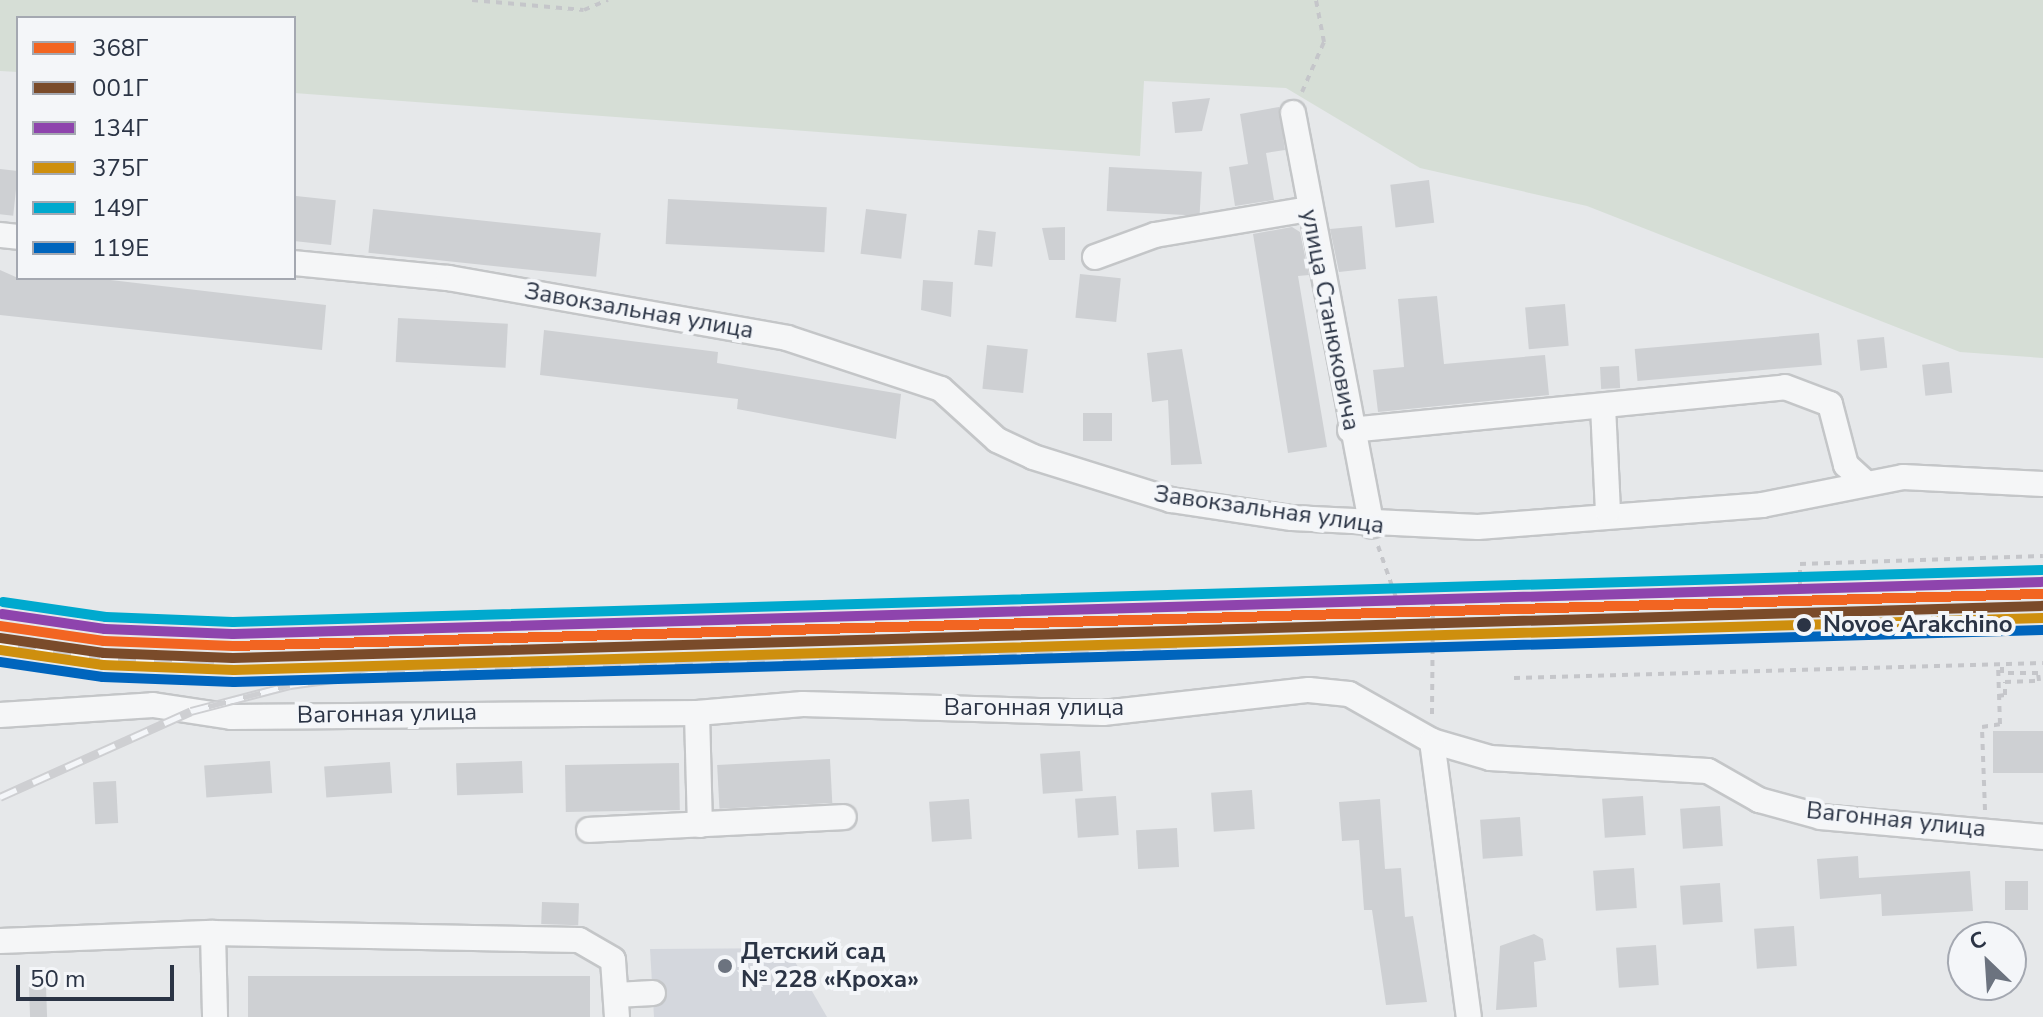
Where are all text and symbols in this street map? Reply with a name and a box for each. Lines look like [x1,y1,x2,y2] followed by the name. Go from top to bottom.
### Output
[16,16,296,280] legend
[92,32,148,64] text: 368Г
[92,72,148,104] text: 001Г
[92,112,148,144] text: 134Г
[92,152,148,184] text: 375Г
[92,192,148,224] text: 149Г
[1294,207,1366,433] street label: улица Станюковича
[92,232,149,264] text: 119Е
[522,277,756,345] street label: Завокзальная улица
[1152,480,1386,540] street label: Завокзальная улица
[1823,611,2013,639] place label: Novoe Arakchino
[1792,613,1816,637] marker: Novoe Arakchino
[944,694,1124,722] street label: Вагонная улица
[297,698,477,730] street label: Вагонная улица
[1805,796,1987,844] street label: Вагонная улица
[1947,921,2027,1001] north arrow
[1965,924,1991,958] text: С
[741,938,919,994] place label: Детский сад № 228 «Кроха»
[20,949,178,999] scale bar
[716,957,734,975] marker: Детский сад № 228 «Кроха»
[30,963,86,995] text: 50 m

